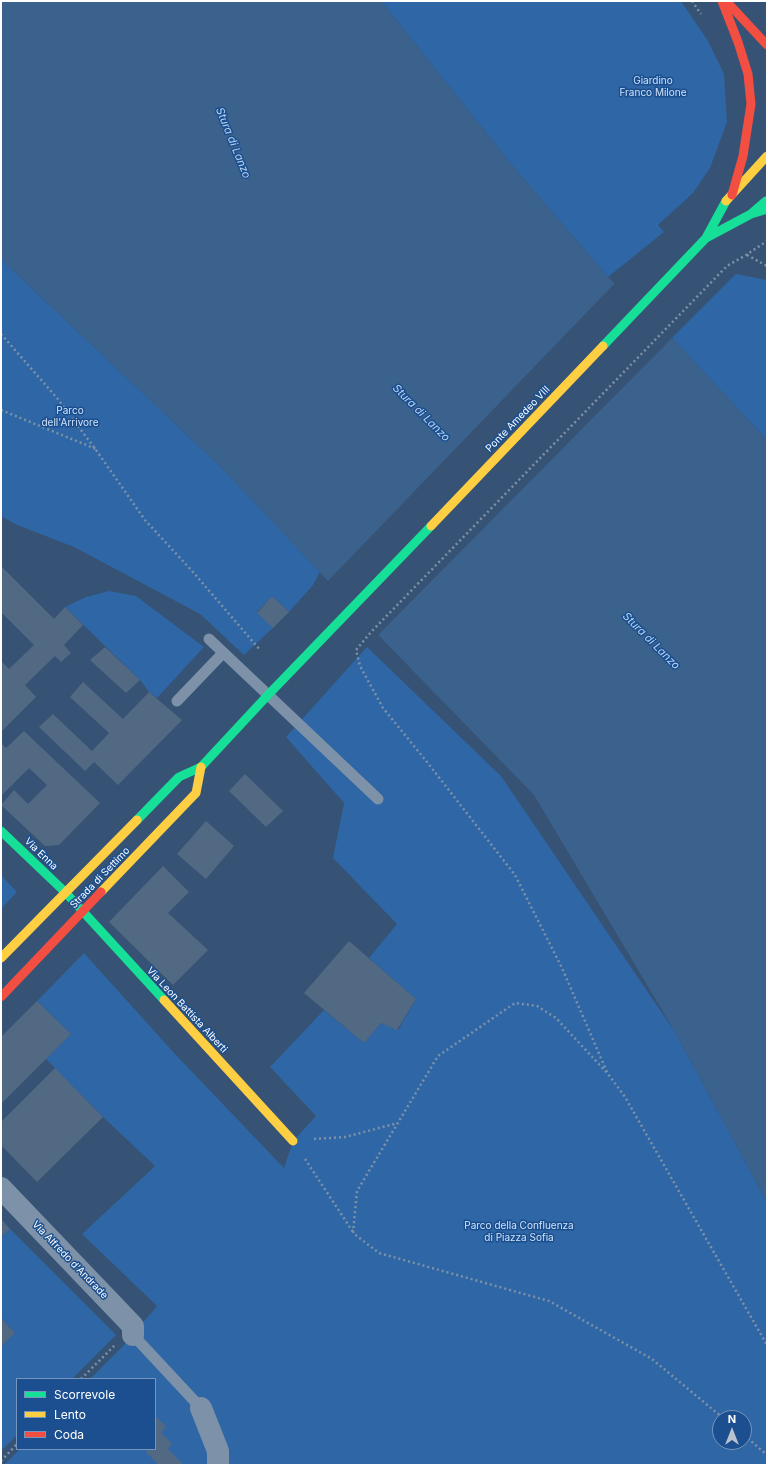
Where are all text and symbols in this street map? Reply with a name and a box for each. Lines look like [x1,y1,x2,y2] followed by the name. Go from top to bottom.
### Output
[619,75,687,98] park label: Giardino Franco Milone
[213,106,253,180] water label: Stura di Lanzo
[390,382,452,444] water label: Stura di Lanzo
[483,383,553,455] street label: Ponte Amedeo VIII
[41,405,99,428] park label: Parco dell'Arrivore
[620,610,682,672] water label: Stura di Lanzo
[22,835,60,873] street label: Via Enna
[68,845,132,911] street label: Strada di Settimo
[144,965,230,1055] street label: Via Leon Battista Alberti
[30,1219,110,1301] street label: Via Alfredo d'Andrade
[464,1220,574,1244] park label: Parco della Confluenza di Piazza Sofia
[16,1378,156,1450] legend
[54,1387,115,1402] text: Scorrevole
[54,1407,86,1422] text: Lento
[712,1410,752,1450] north arrow
[728,1412,736,1426] text: N
[54,1427,84,1442] text: Coda

